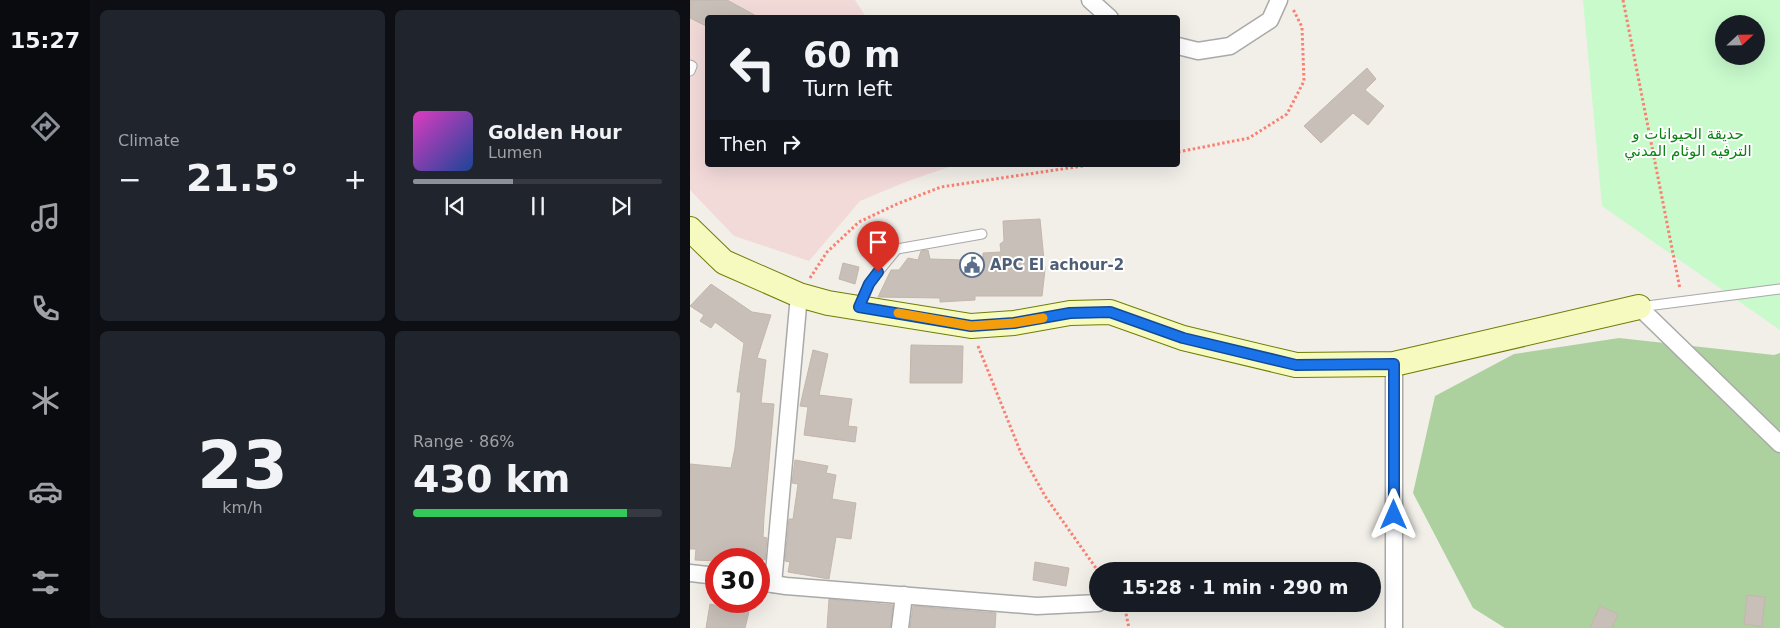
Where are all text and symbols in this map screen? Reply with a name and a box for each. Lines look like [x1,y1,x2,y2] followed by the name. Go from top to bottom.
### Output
[1715,15,1765,65] north arrow
[1715,15,1765,65] map controls
[10,28,80,53] text: 15:27
[720,35,785,100] icon: left
[803,35,900,75] text: 60 m
[803,76,892,101] text: Turn left
[28,109,63,144] icon: directions
[488,121,622,143] text: Golden Hour
[1624,125,1752,161] park label: حديقة الحيوانات و الترفيه الوئام المدني
[777,130,805,158] icon: right
[118,131,180,150] text: Climate
[720,133,767,155] text: Then
[488,143,542,162] text: Lumen
[186,156,299,200] text: 21.5°
[118,163,141,196] text: −
[344,163,367,196] text: +
[441,192,469,220] icon: previous
[524,192,552,220] icon: pause
[607,192,635,220] icon: next
[28,200,63,235] icon: music
[857,221,899,272] pin
[864,228,892,256] icon: arrive
[959,252,985,278] public building icon: APC El achour-2
[990,256,1124,274] place label: APC El achour-2
[28,291,63,326] icon: phone
[28,383,63,418] icon: climate
[197,428,288,503] text: 23
[413,432,515,451] text: Range · 86%
[413,457,570,501] text: 430 km
[28,474,63,509] icon: car
[1367,488,1419,540] position arrow
[222,498,263,517] text: km/h
[705,548,770,613] speed limit sign: 30
[28,565,63,600] icon: filters
[1121,576,1349,598] text: 15:28 · 1 min · 290 m

